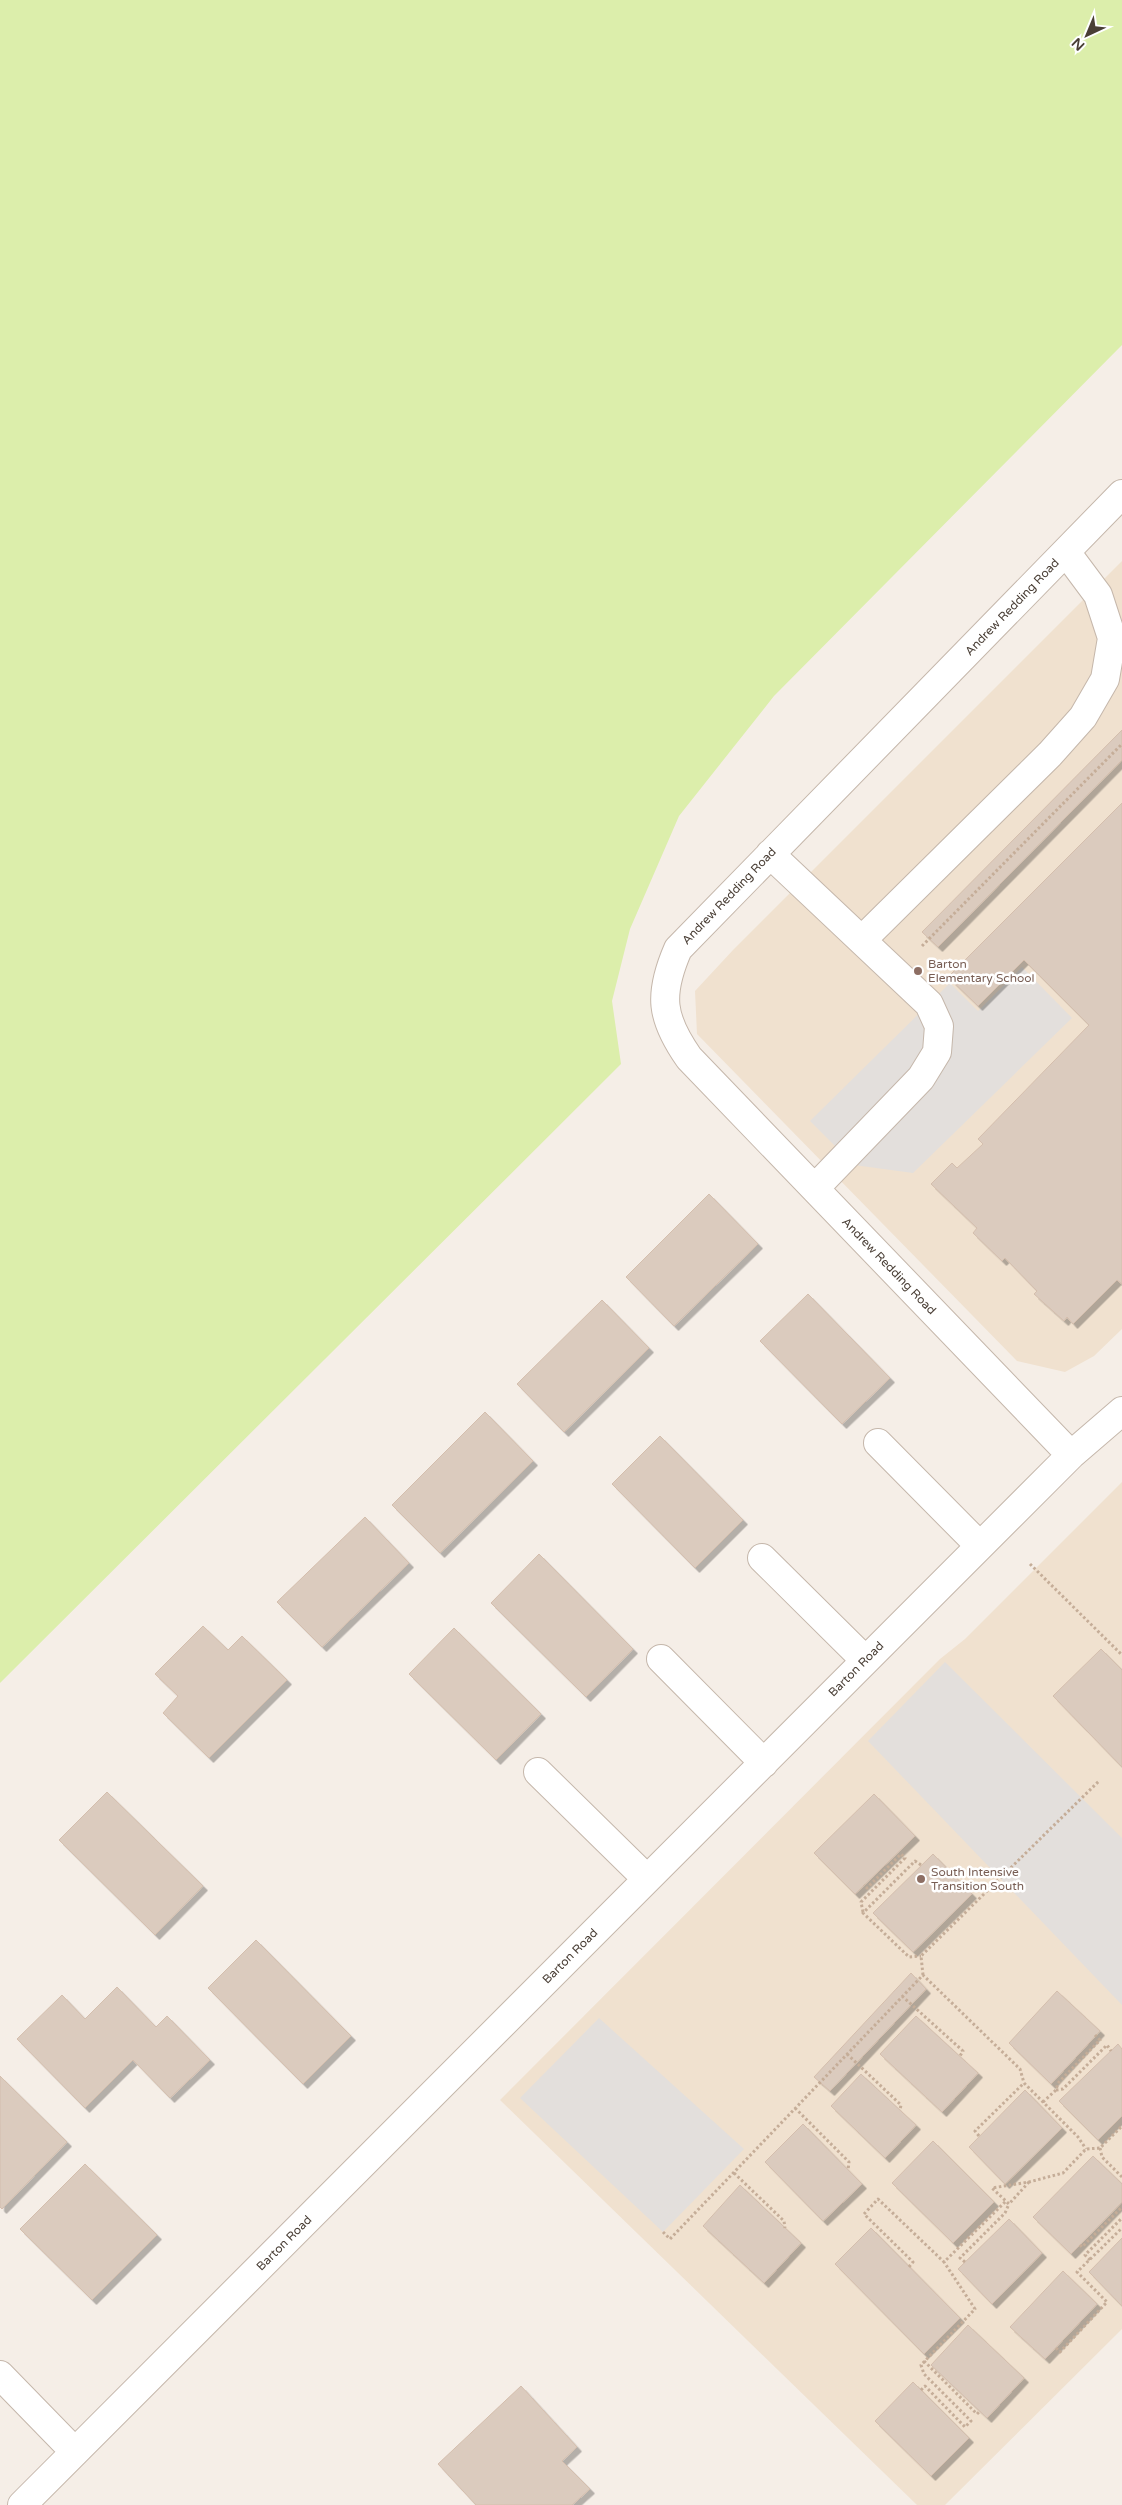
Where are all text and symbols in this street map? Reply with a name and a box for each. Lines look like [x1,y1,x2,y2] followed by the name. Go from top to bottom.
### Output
[1062,10,1112,60] north arrow
[1068,34,1088,54] text: N
[962,556,1062,658] street label: Andrew Redding Road
[679,845,779,947] street label: Andrew Redding Road
[928,957,1035,985] place label: Barton Elementary School
[912,965,924,977] marker: Barton Elementary School
[839,1215,939,1317] street label: Andrew Redding Road
[826,1639,886,1699] street label: Barton Road
[931,1865,1024,1893] place label: South Intensive Transition South
[915,1873,927,1885] marker: South Intensive Transition South
[540,1926,600,1986] street label: Barton Road
[254,2213,314,2273] street label: Barton Road

